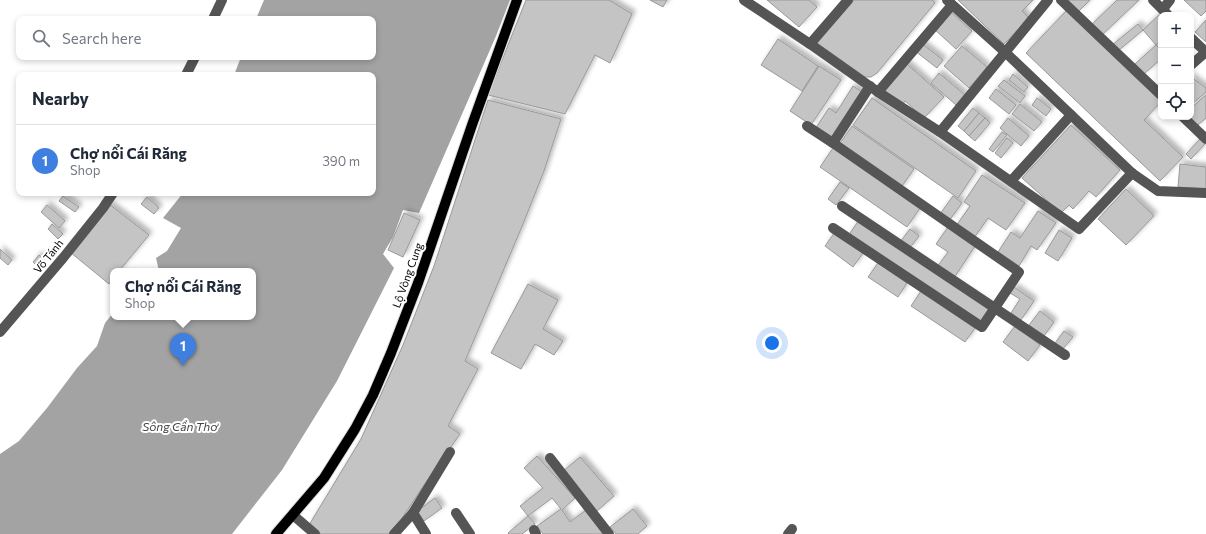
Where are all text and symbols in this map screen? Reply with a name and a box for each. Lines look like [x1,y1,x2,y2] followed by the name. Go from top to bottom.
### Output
[1158,12,1194,120] map controls
[1158,12,1194,48] button: +
[16,16,376,60] search box
[30,27,52,49] icon: search
[62,29,141,47] text: Search here
[1158,48,1194,84] button: −
[1158,84,1194,120] button: locate
[32,88,89,109] text: Nearby
[70,144,187,162] text: Chợ nổi Cái Răng
[42,153,48,169] text: 1
[322,153,360,169] text: 390 m
[70,162,101,178] text: Shop
[30,236,66,276] street label: Võ Tánh
[389,240,425,309] street label: Lộ Vòng Cung
[110,268,256,320] popup
[125,277,241,295] text: Chợ nổi Cái Răng
[125,295,155,311] text: Shop
[170,333,196,366] pin: 1
[762,333,782,353] your location
[142,419,219,433] water label: Sông Cần Thơ

